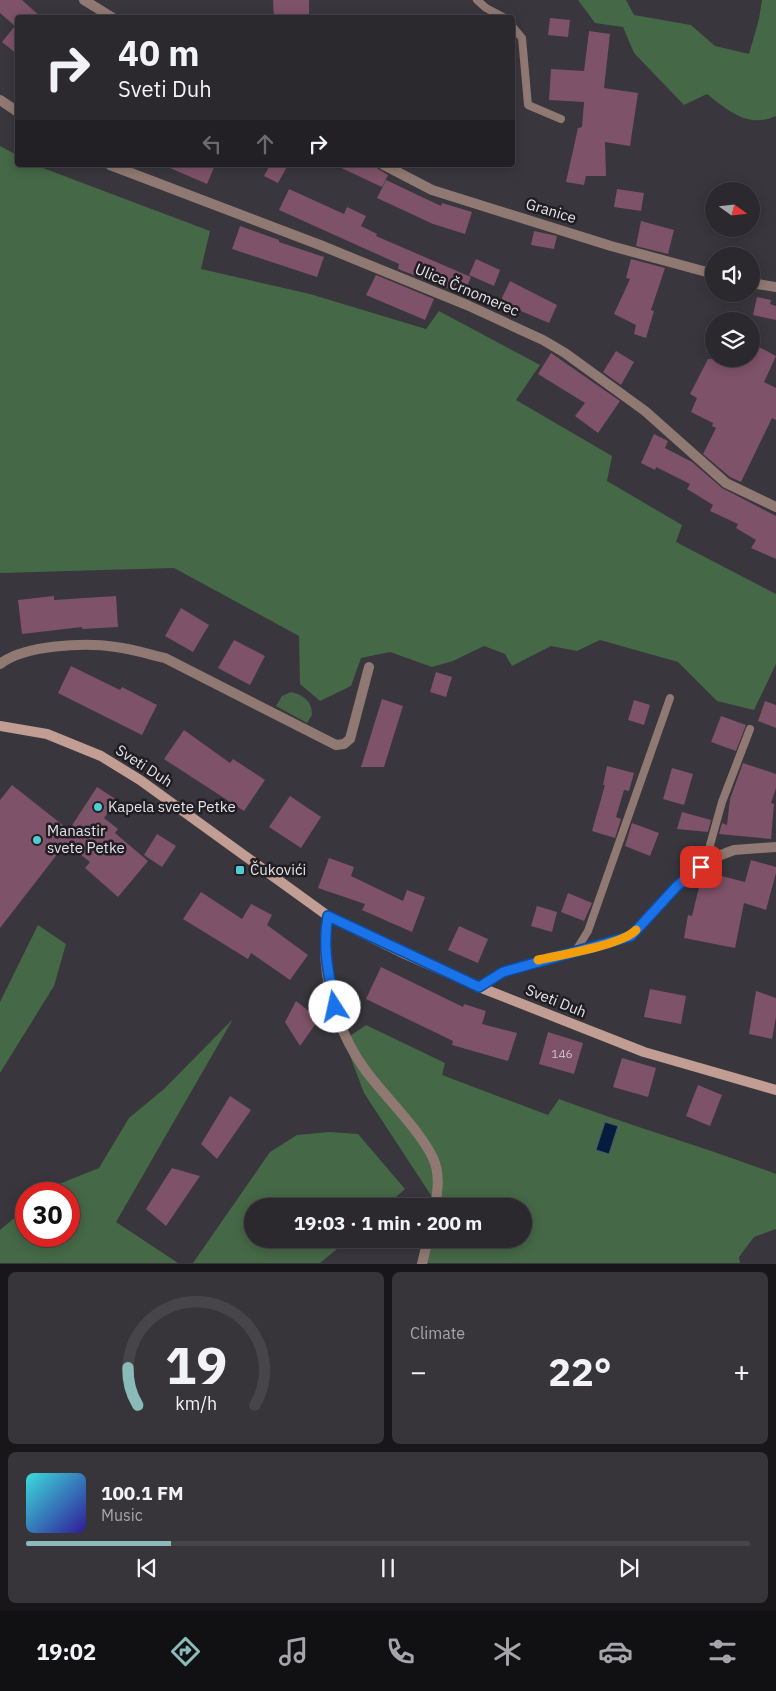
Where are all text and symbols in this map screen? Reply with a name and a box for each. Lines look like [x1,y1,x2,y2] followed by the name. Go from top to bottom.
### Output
[118,30,200,76] text: 40 m
[35,35,100,100] icon: right
[118,74,212,103] text: Sveti Duh
[198,130,226,158] icon: left
[251,130,279,158] icon: ahead
[304,130,332,158] icon: right
[705,182,760,238] north arrow
[705,182,760,367] map controls
[524,194,579,227] street label: Granice
[705,247,760,302] button: sound
[412,259,523,320] street label: Ulica Črnomerec
[705,312,760,367] button: layers
[112,740,176,791] street label: Sveti Duh
[108,797,236,816] place label: Kapela svete Petke
[92,801,104,813] marker: Kapela svete Petke
[47,821,125,857] place label: Manastir svete Petke
[31,834,43,846] marker: Manastir svete Petke
[680,846,722,888] pin
[687,853,715,881] icon: arrive
[250,860,306,879] place label: Čukovići
[234,864,246,876] marker: Čukovići
[308,980,360,1032] position arrow
[523,980,589,1021] street label: Sveti Duh
[551,1046,573,1061] house number: 146
[15,1182,80,1247] speed limit sign: 30
[294,1211,482,1235] text: 19:03 · 1 min · 200 m
[410,1323,465,1343] text: Climate
[165,1331,227,1398] text: 19
[548,1347,612,1396] text: 22°
[410,1353,427,1390] text: −
[733,1353,750,1390] text: +
[175,1392,217,1415] text: km/h
[101,1481,184,1505] text: 100.1 FM
[101,1505,143,1525] text: Music
[133,1554,161,1582] icon: previous
[374,1554,402,1582] icon: pause
[615,1554,643,1582] icon: next
[168,1634,203,1669] icon: directions
[276,1634,311,1669] icon: music
[383,1634,418,1669] icon: phone
[490,1634,525,1669] icon: climate
[598,1634,633,1669] icon: car
[705,1634,740,1669] icon: filters
[36,1637,96,1666] text: 19:02

